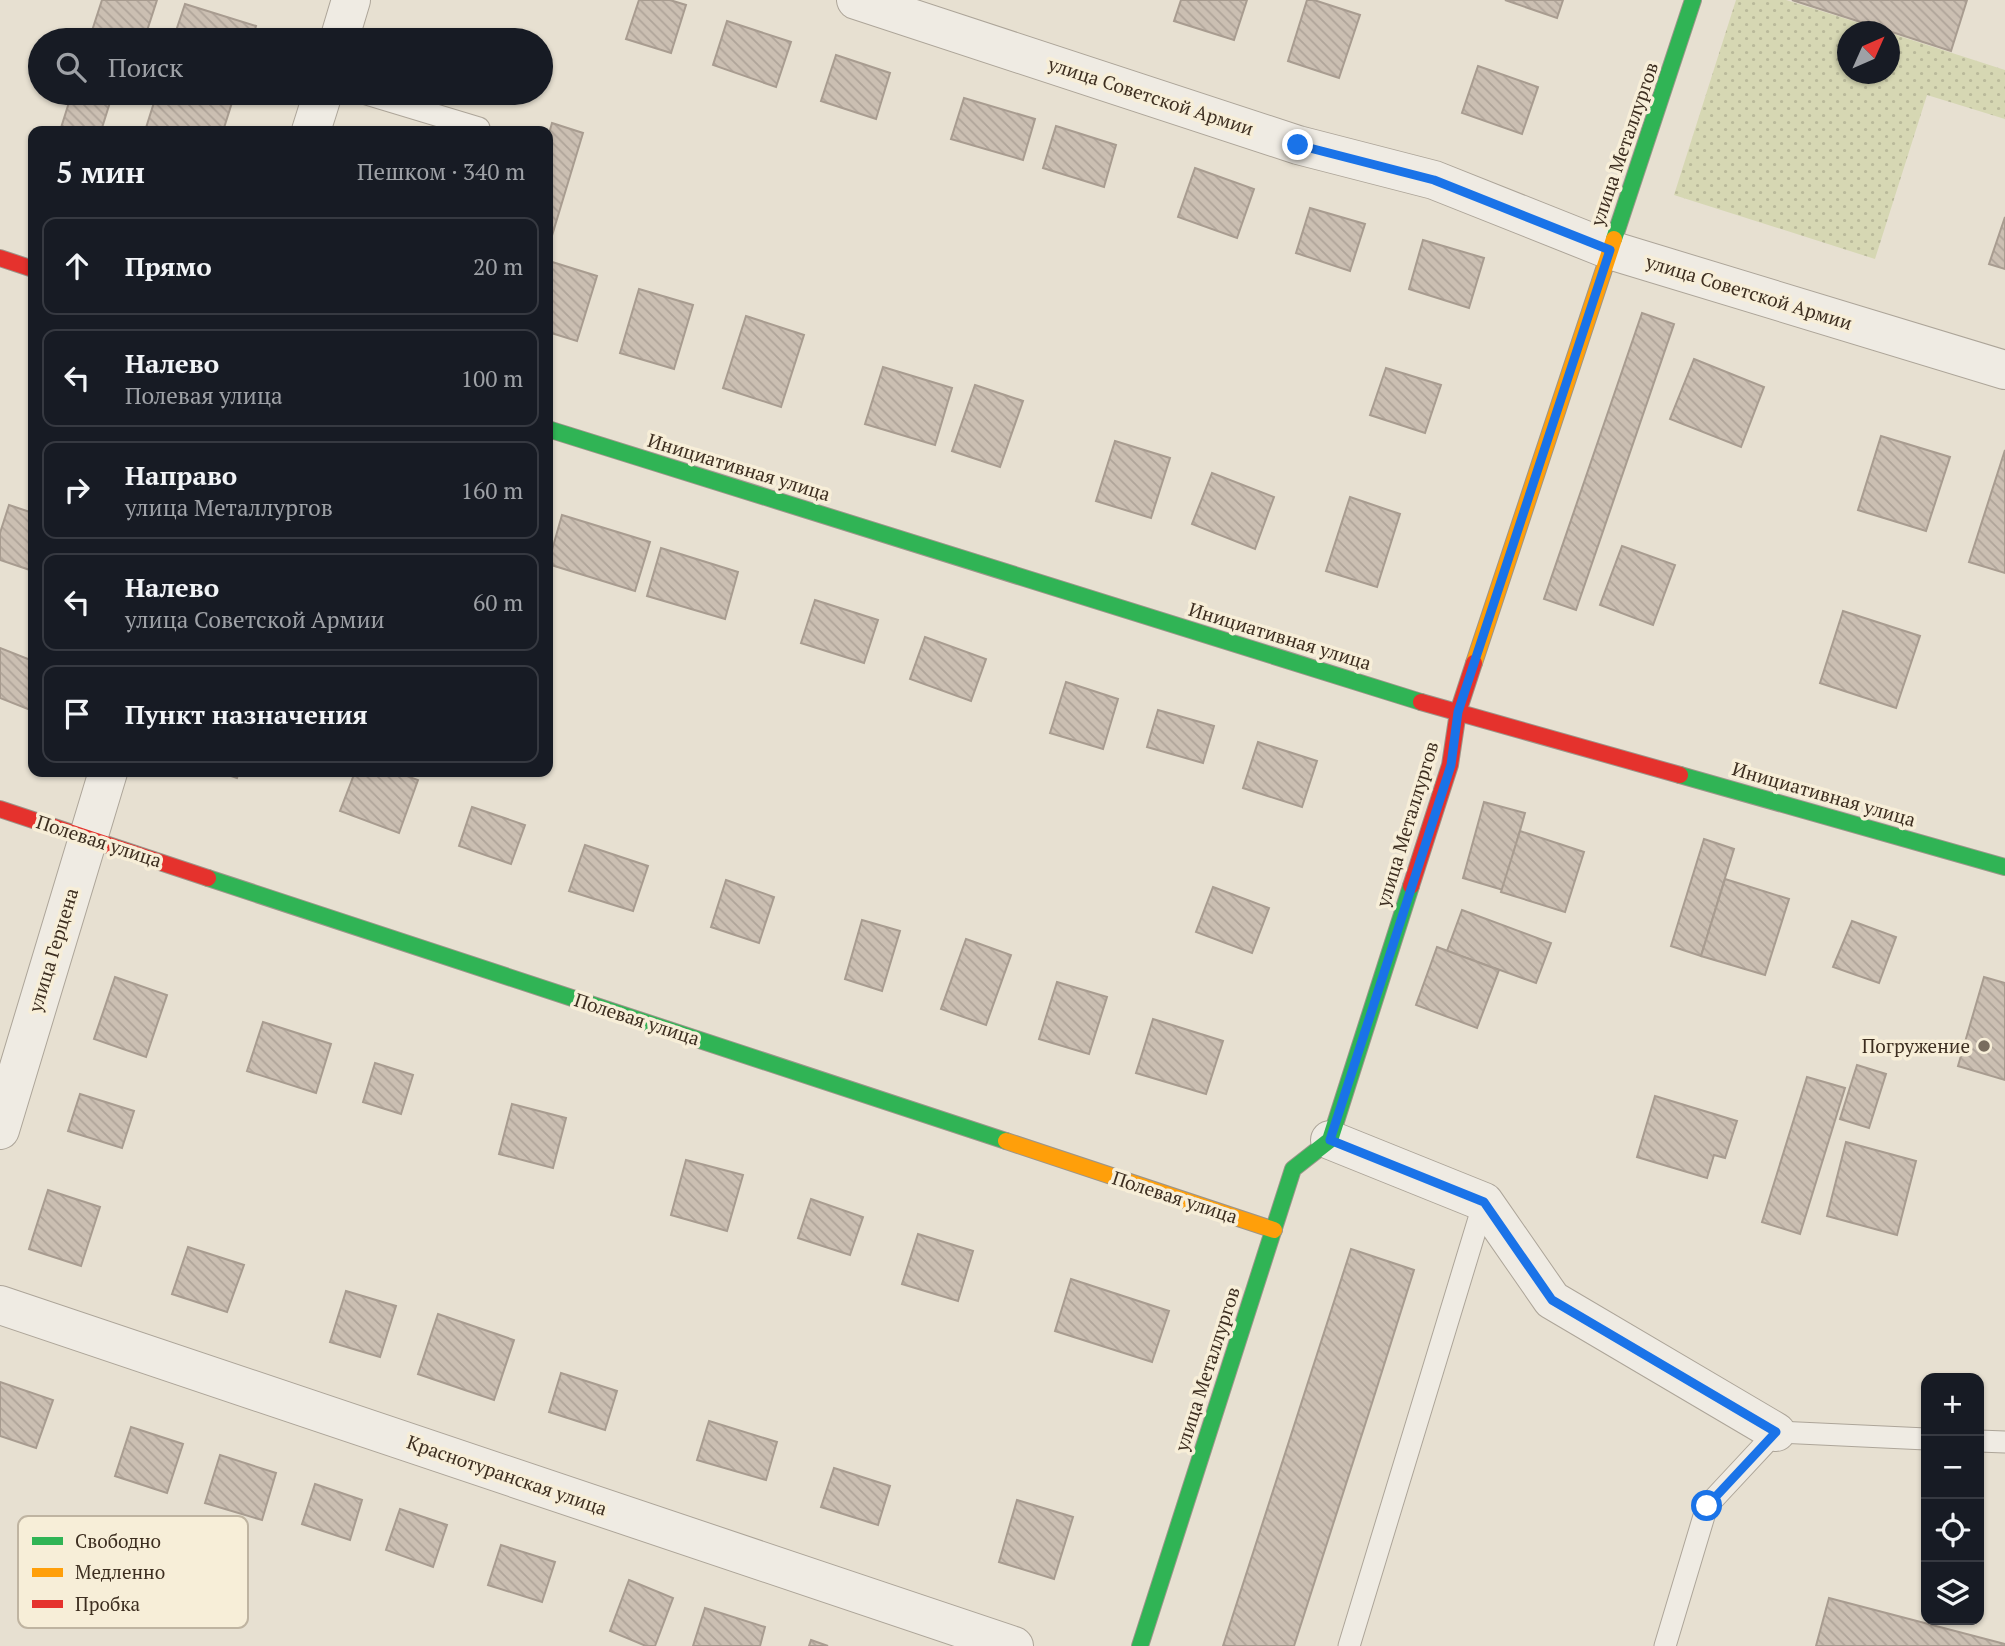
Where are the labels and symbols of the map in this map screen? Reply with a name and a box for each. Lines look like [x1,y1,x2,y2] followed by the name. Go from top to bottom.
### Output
[1837,21,1900,84] north arrow
[1044,50,1257,141] street label: улица Советской Армии
[1583,59,1663,230] street label: улица Металлургов
[1282,129,1313,160] route end
[1642,248,1855,335] street label: улица Советской Армии
[645,427,834,506] street label: Инициативная улица
[1186,596,1375,675] street label: Инициативная улица
[1369,738,1444,911] street label: улица Металлургов
[1730,755,1919,832] street label: Инициативная улица
[33,809,165,873] street label: Полевая улица
[21,884,83,1016] street label: улица Герцена
[571,987,703,1051] street label: Полевая улица
[1862,1033,1970,1058] place label: Погружение
[1976,1038,1992,1054] marker: Погружение
[1109,1165,1241,1229] street label: Полевая улица
[1168,1283,1245,1455] street label: улица Металлургов
[404,1429,611,1521] street label: Краснотуранская улица
[1691,1490,1722,1521] route start
[18,1516,248,1628] legend
[75,1528,161,1553] text: Свободно
[75,1559,165,1584] text: Медленно
[75,1591,140,1616] text: Пробка

